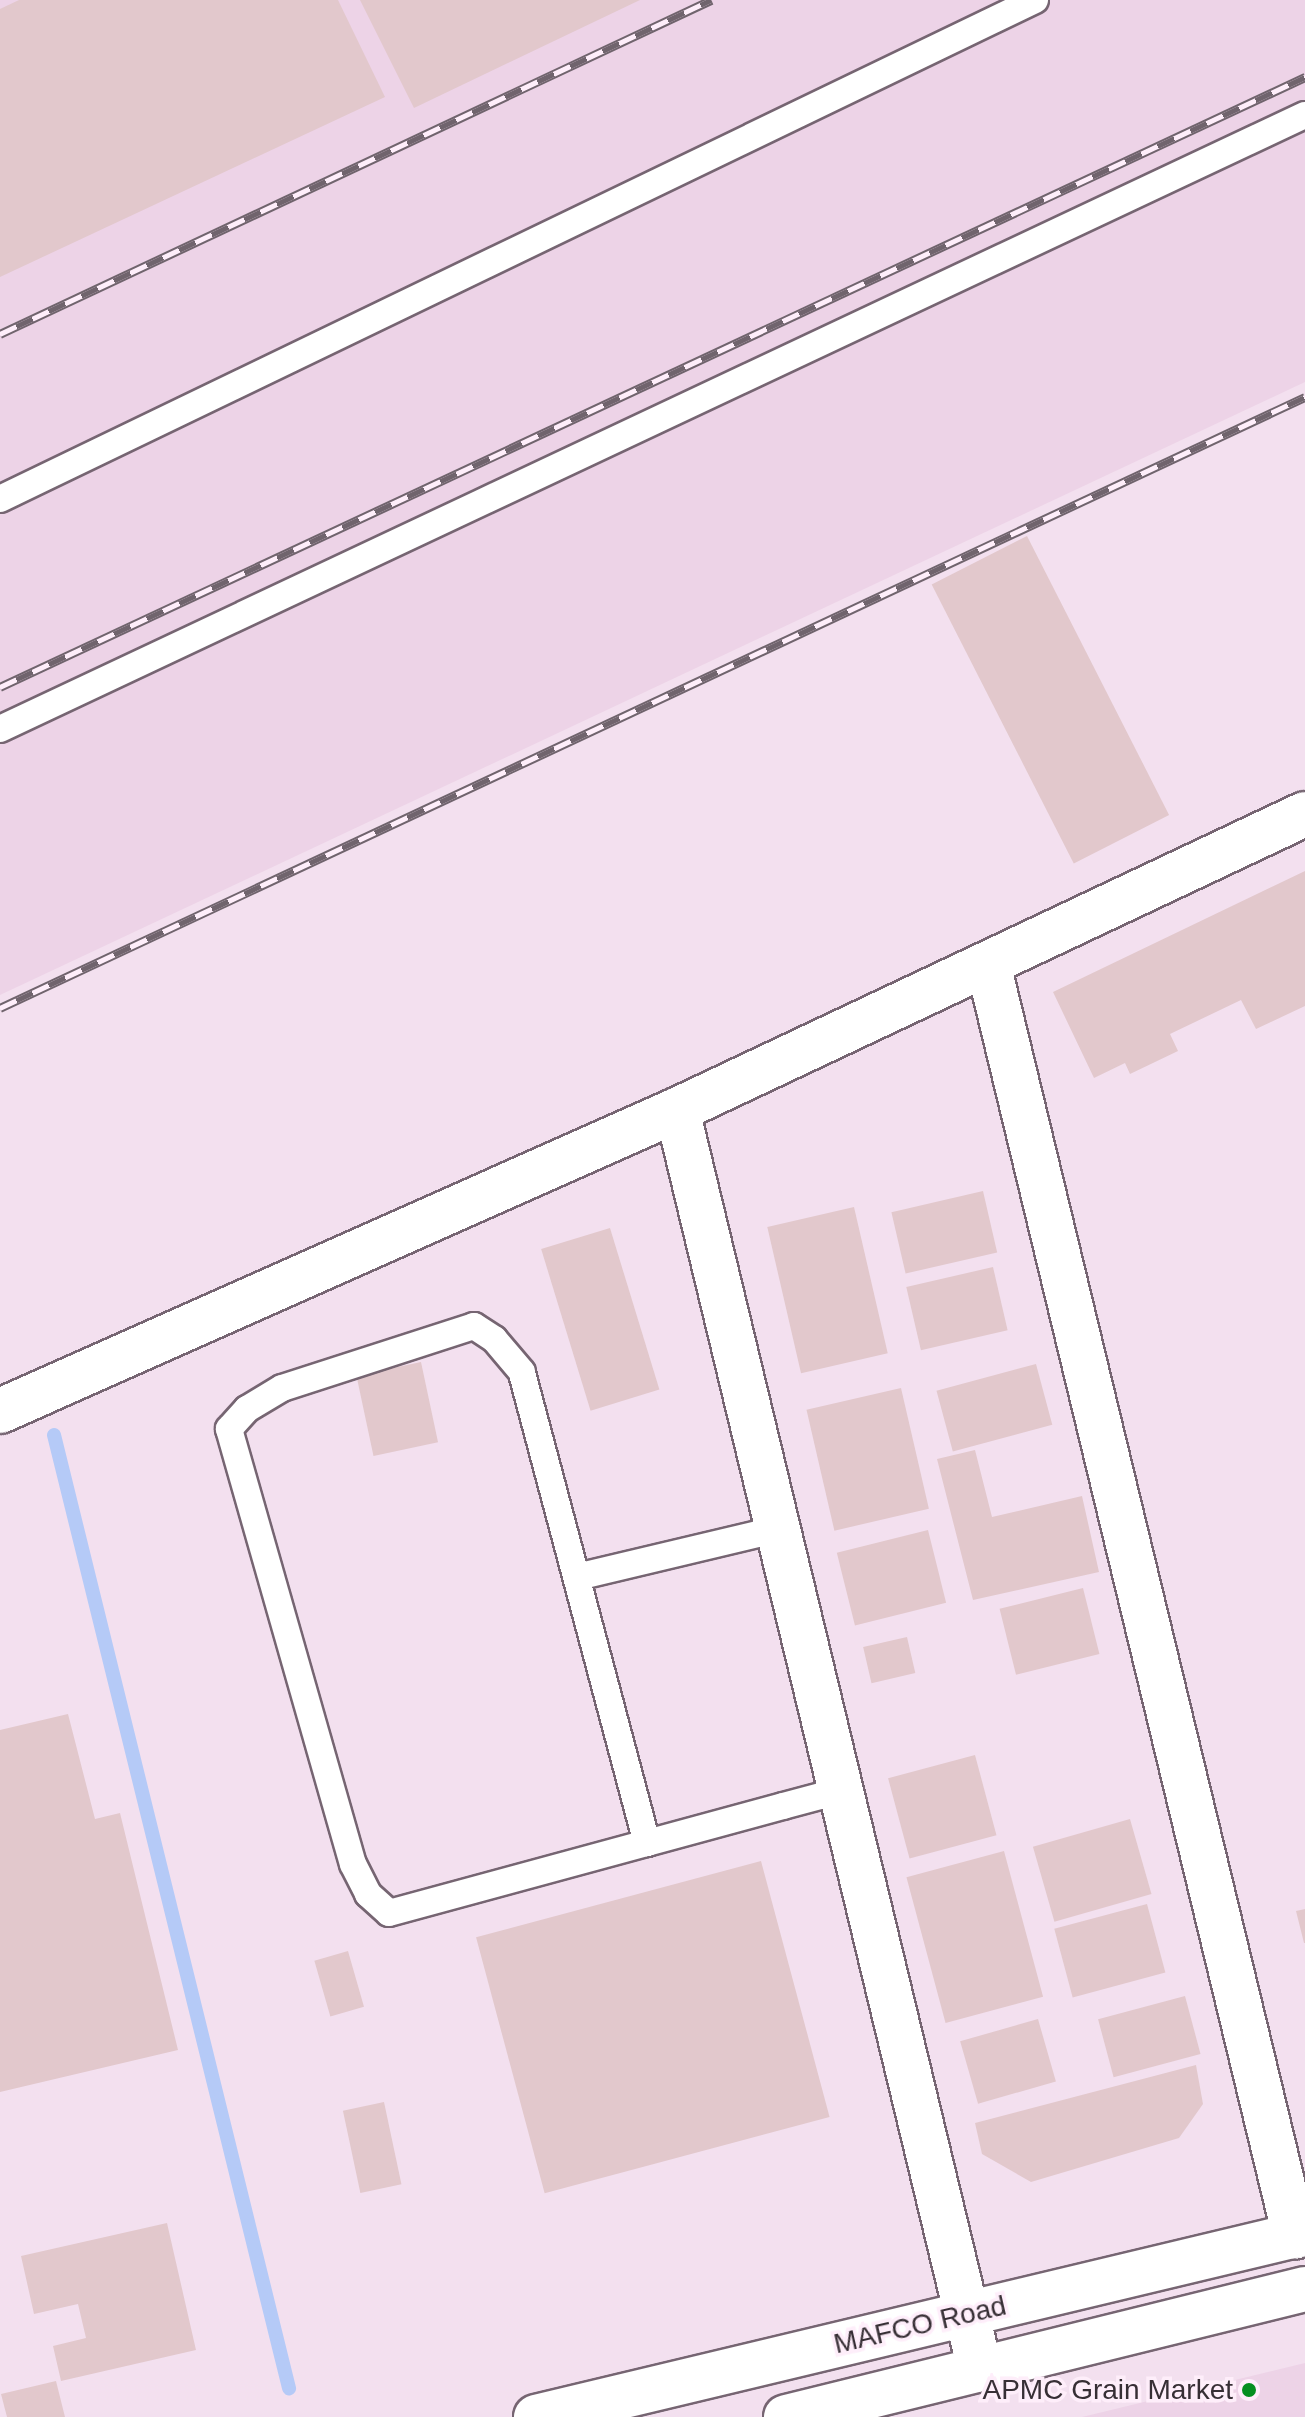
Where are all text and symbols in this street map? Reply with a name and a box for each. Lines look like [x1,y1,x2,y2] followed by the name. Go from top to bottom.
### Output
[831,2289,1009,2361] street label: MAFCO Road
[983,2373,1233,2407] place label: APMC Grain Market
[1240,2381,1258,2399] marker: APMC Grain Market

